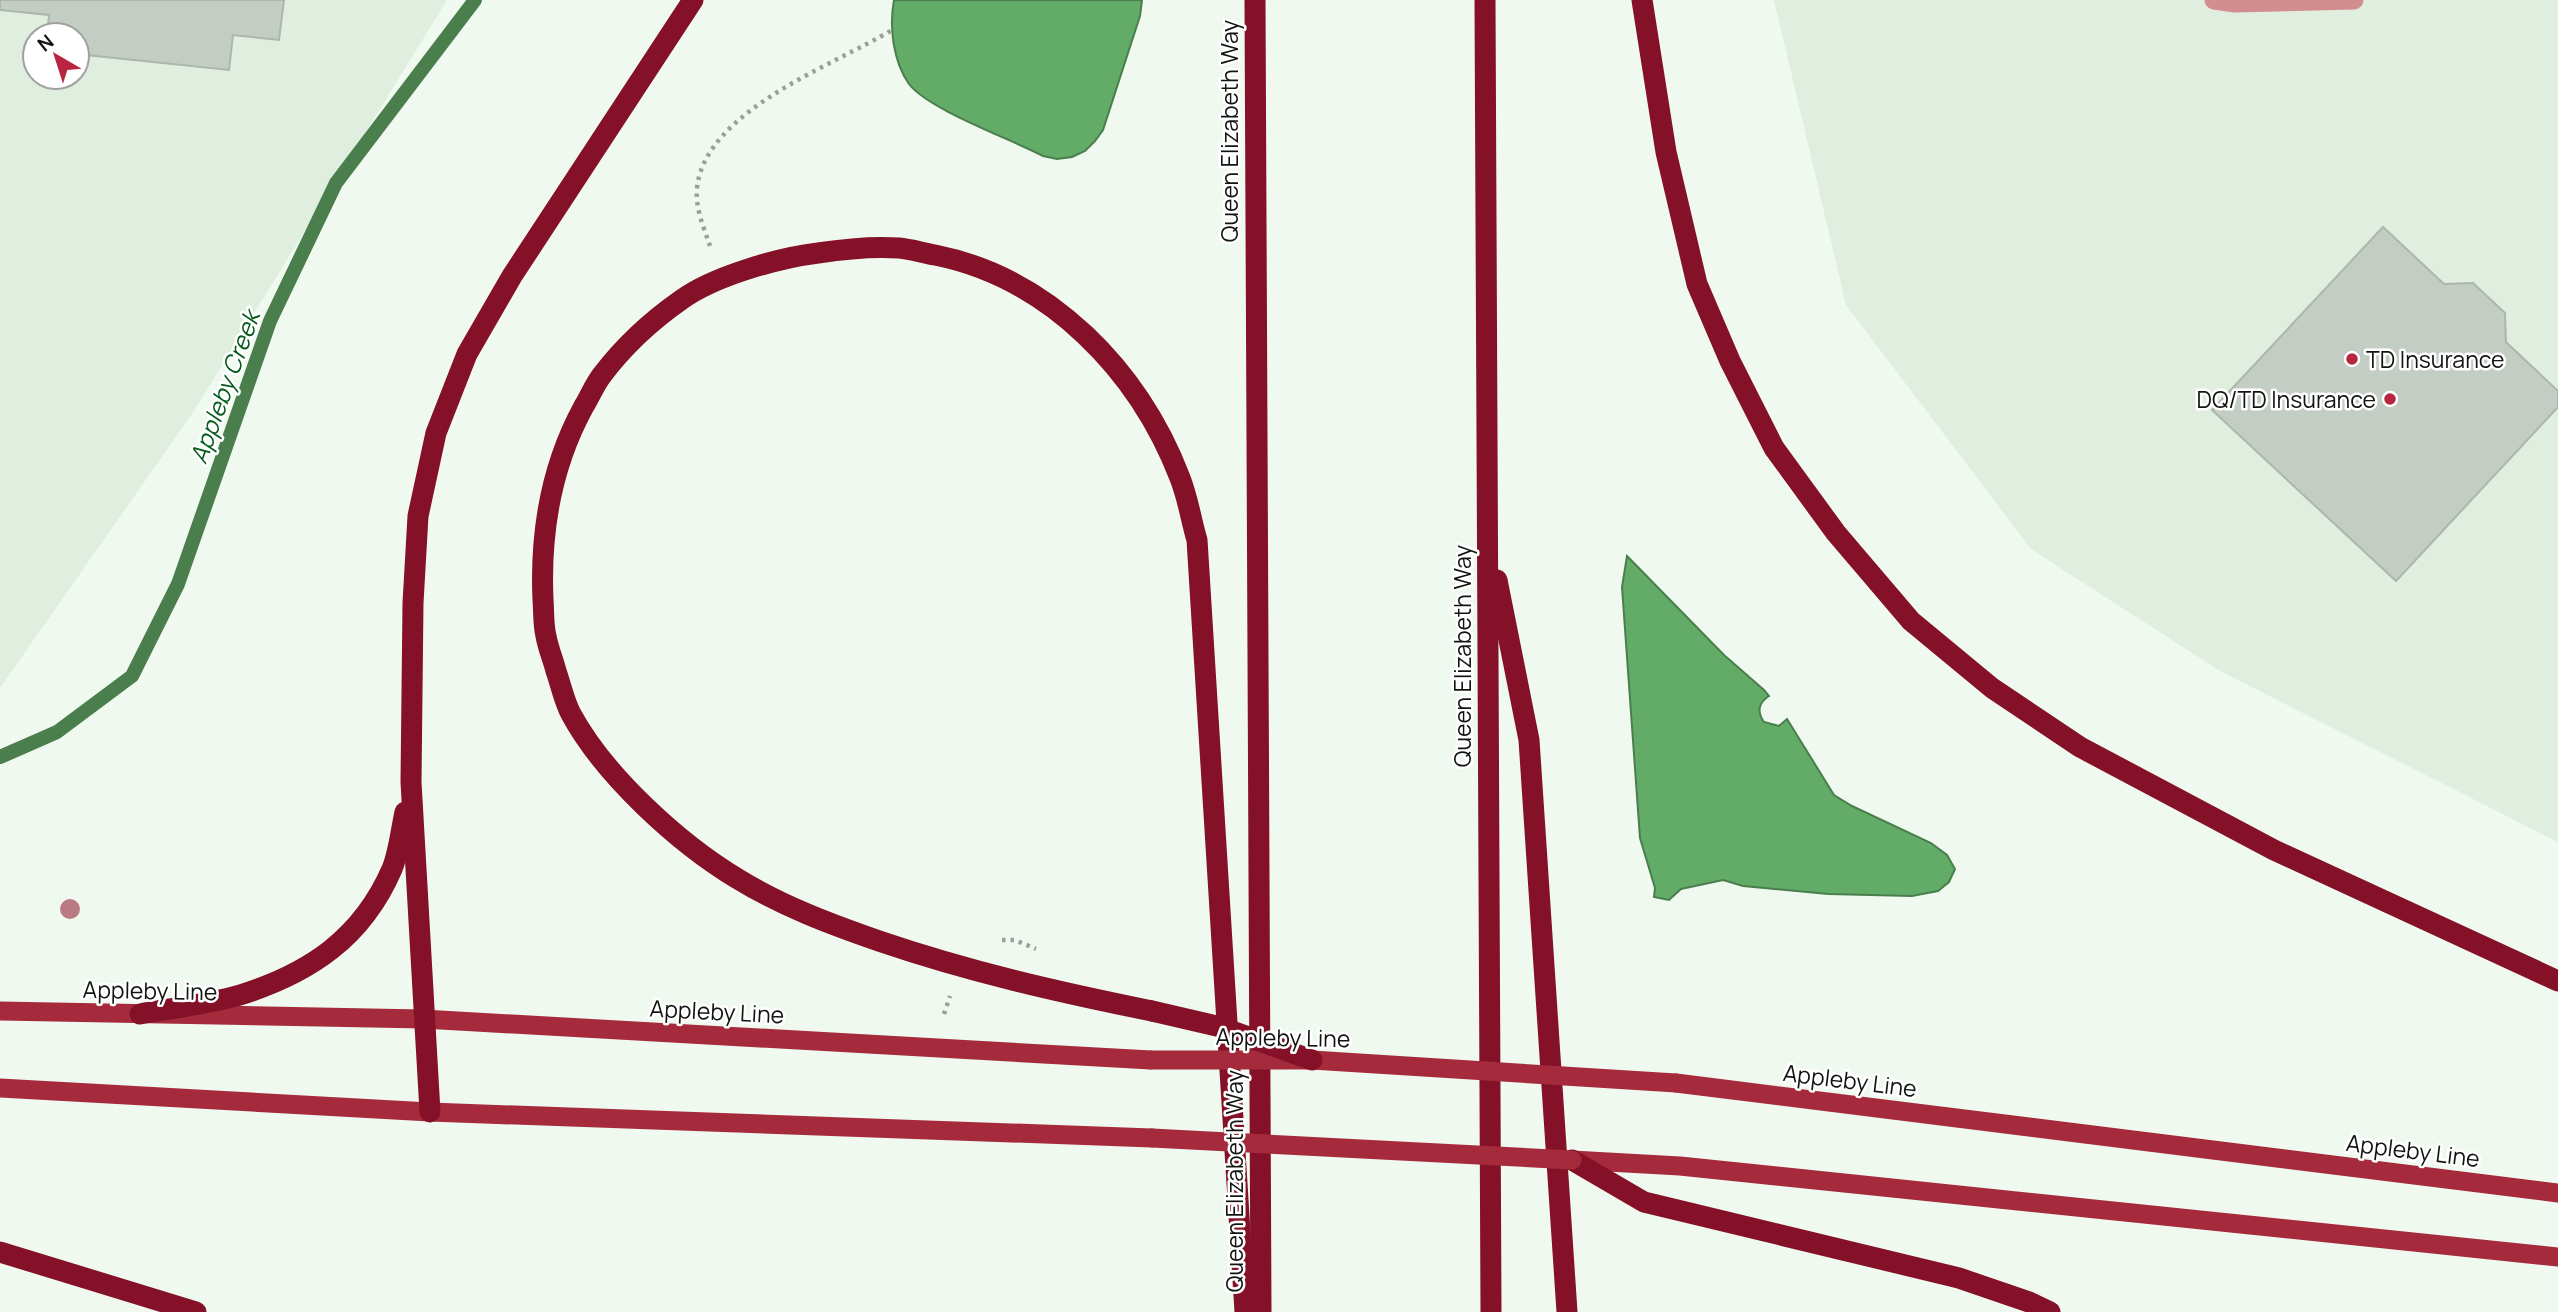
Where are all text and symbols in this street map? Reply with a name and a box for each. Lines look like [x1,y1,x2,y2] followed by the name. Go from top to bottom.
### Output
[1213,20,1245,242] street label: Queen Elizabeth Way
[21,21,91,91] north arrow
[32,28,59,57] text: N
[181,303,268,468] water label: Appleby Creek
[2366,343,2505,375] place label: TD Insurance
[2344,351,2360,367] marker: TD Insurance
[2196,383,2376,415] place label: DQ/TD Insurance
[2382,391,2398,407] marker: DQ/TD Insurance
[1446,545,1478,767] street label: Queen Elizabeth Way
[82,973,218,1007] street label: Appleby Line
[649,992,785,1030] street label: Appleby Line
[1215,1020,1351,1054] street label: Appleby Line
[1781,1056,1919,1104] street label: Appleby Line
[1218,1070,1250,1292] street label: Queen Elizabeth Way
[2344,1126,2482,1174] street label: Appleby Line

